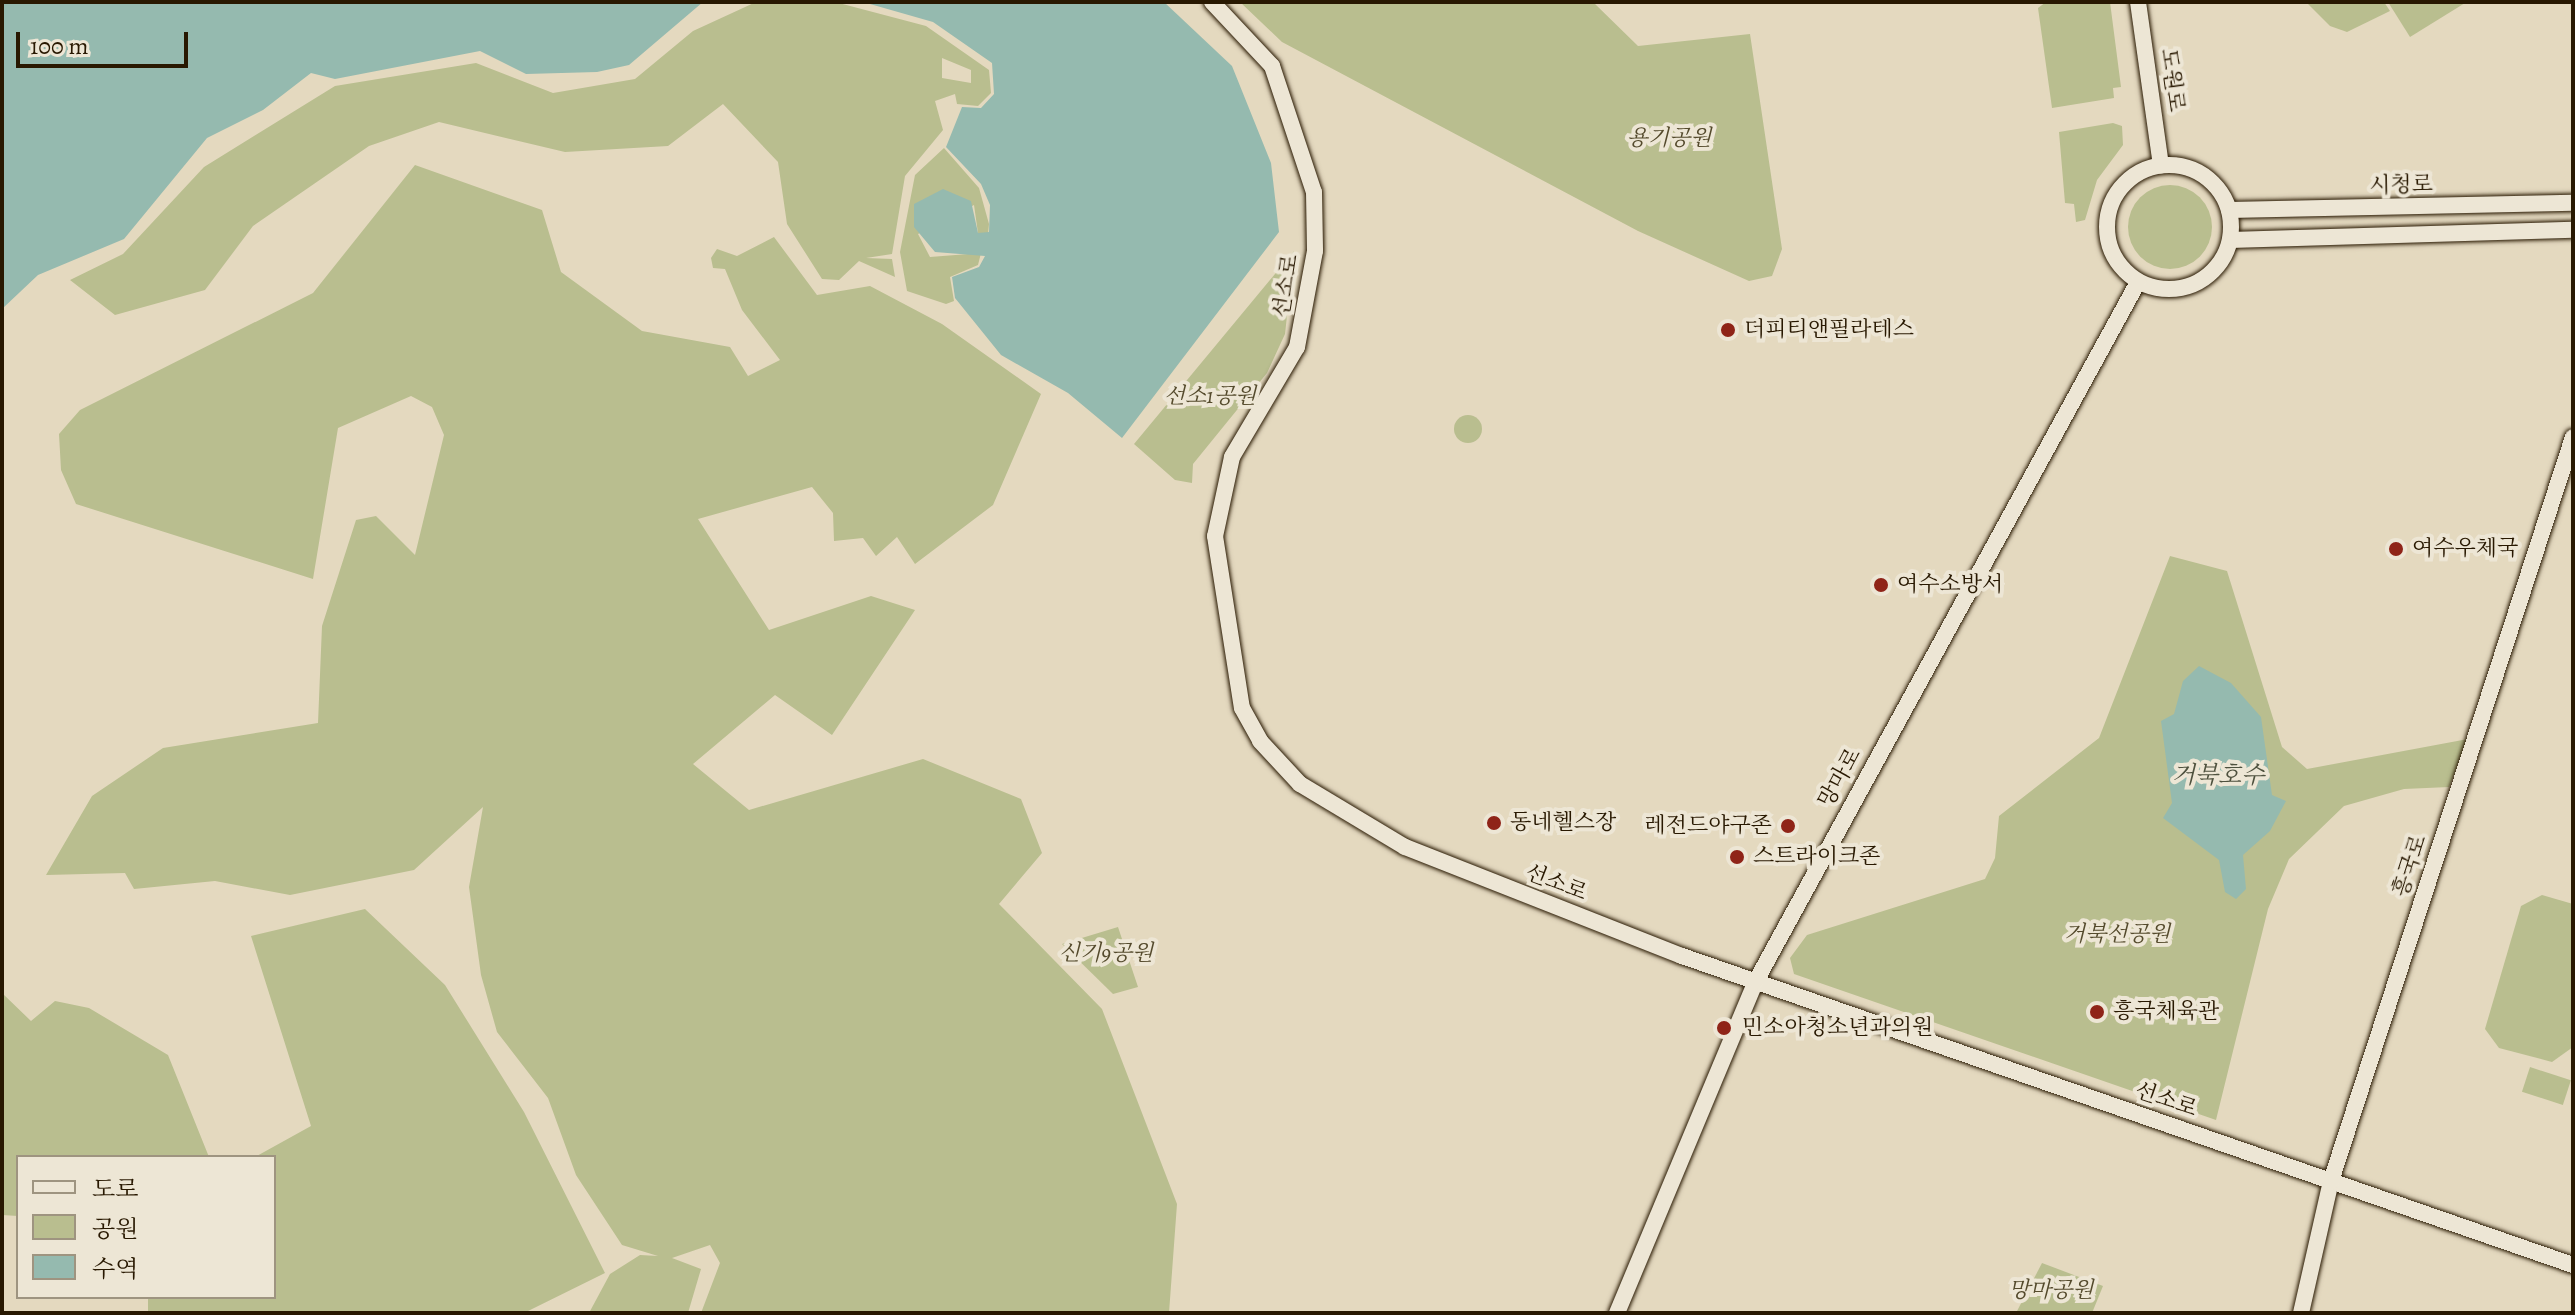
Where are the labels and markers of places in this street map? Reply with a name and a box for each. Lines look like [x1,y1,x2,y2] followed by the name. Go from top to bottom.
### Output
[1744,317,1914,343] place label: 더피티앤필라테스
[1719,321,1737,339] marker: 더피티앤필라테스
[2412,536,2518,562] place label: 여수우체국
[2387,540,2405,558] marker: 여수우체국
[1897,572,2003,598] place label: 여수소방서
[1872,576,1890,594] marker: 여수소방서
[1510,810,1616,836] place label: 동네헬스장
[1644,813,1772,839] place label: 레전드야구존
[1485,814,1503,832] marker: 동네헬스장
[1779,817,1797,835] marker: 레전드야구존
[1753,844,1881,870] place label: 스트라이크존
[1728,848,1746,866] marker: 스트라이크존
[2113,999,2219,1025] place label: 흥국체육관
[2088,1003,2106,1021] marker: 흥국체육관
[1742,1015,1933,1041] place label: 민소아청소년과의원
[1713,1017,1735,1039] marker: 민소아청소년과의원

